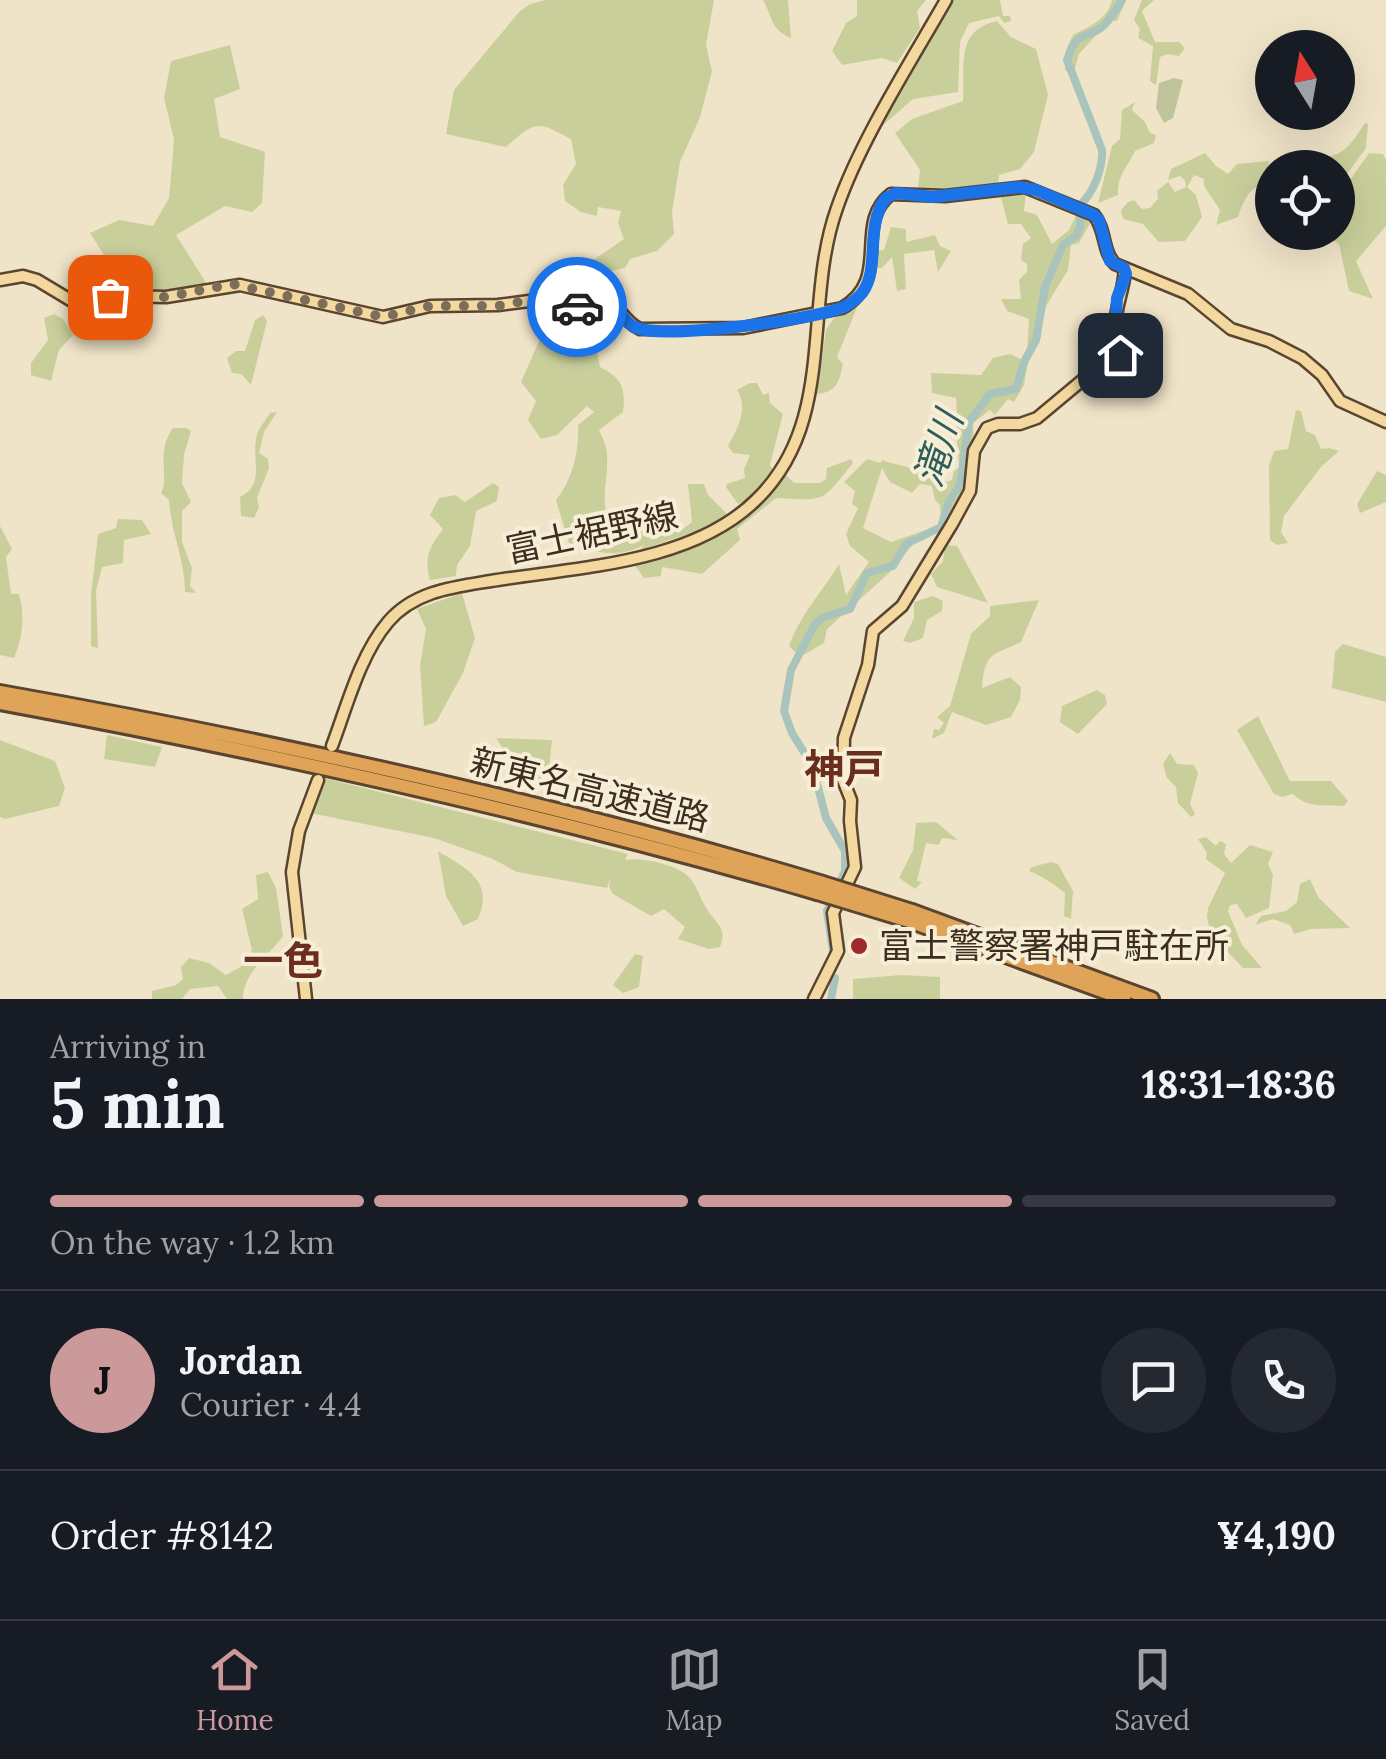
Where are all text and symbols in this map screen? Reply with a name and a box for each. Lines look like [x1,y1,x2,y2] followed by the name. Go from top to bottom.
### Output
[1255,30,1355,130] north arrow
[1255,30,1355,250] map controls
[1255,150,1355,250] button: locate
[68,255,153,340] pin
[527,257,627,357] courier
[83,270,138,325] icon: bag
[550,280,605,335] icon: car
[1078,313,1163,398] pin
[1093,328,1148,383] icon: home
[903,401,974,492] water label: 滝川
[502,492,682,573] street label: 富士裾野線
[466,738,714,841] street label: 新東名高速道路
[804,743,884,794] district label: 神戸
[879,923,1229,968] place label: 富士警察署神戸駐在所
[243,935,323,986] district label: 一色
[848,935,870,957] marker: 富士警察署神戸駐在所
[50,1026,206,1067] text: Arriving in
[1141,1060,1336,1108] text: 18:31–18:36
[50,1063,225,1146] text: 5 min
[50,1222,335,1263] text: On the way · 1.2 km
[1101,1328,1206,1433] button: chat
[1231,1328,1336,1433] button: phone
[180,1336,302,1384] text: Jordan
[94,1356,111,1404] text: J
[180,1384,362,1425] text: Courier · 4.4
[50,1511,274,1559] text: Order #8142
[1217,1511,1336,1559] text: ¥4,190
[196,1642,274,1738] tab: Home
[666,1642,722,1738] tab: Map
[1114,1642,1190,1738] tab: Saved

